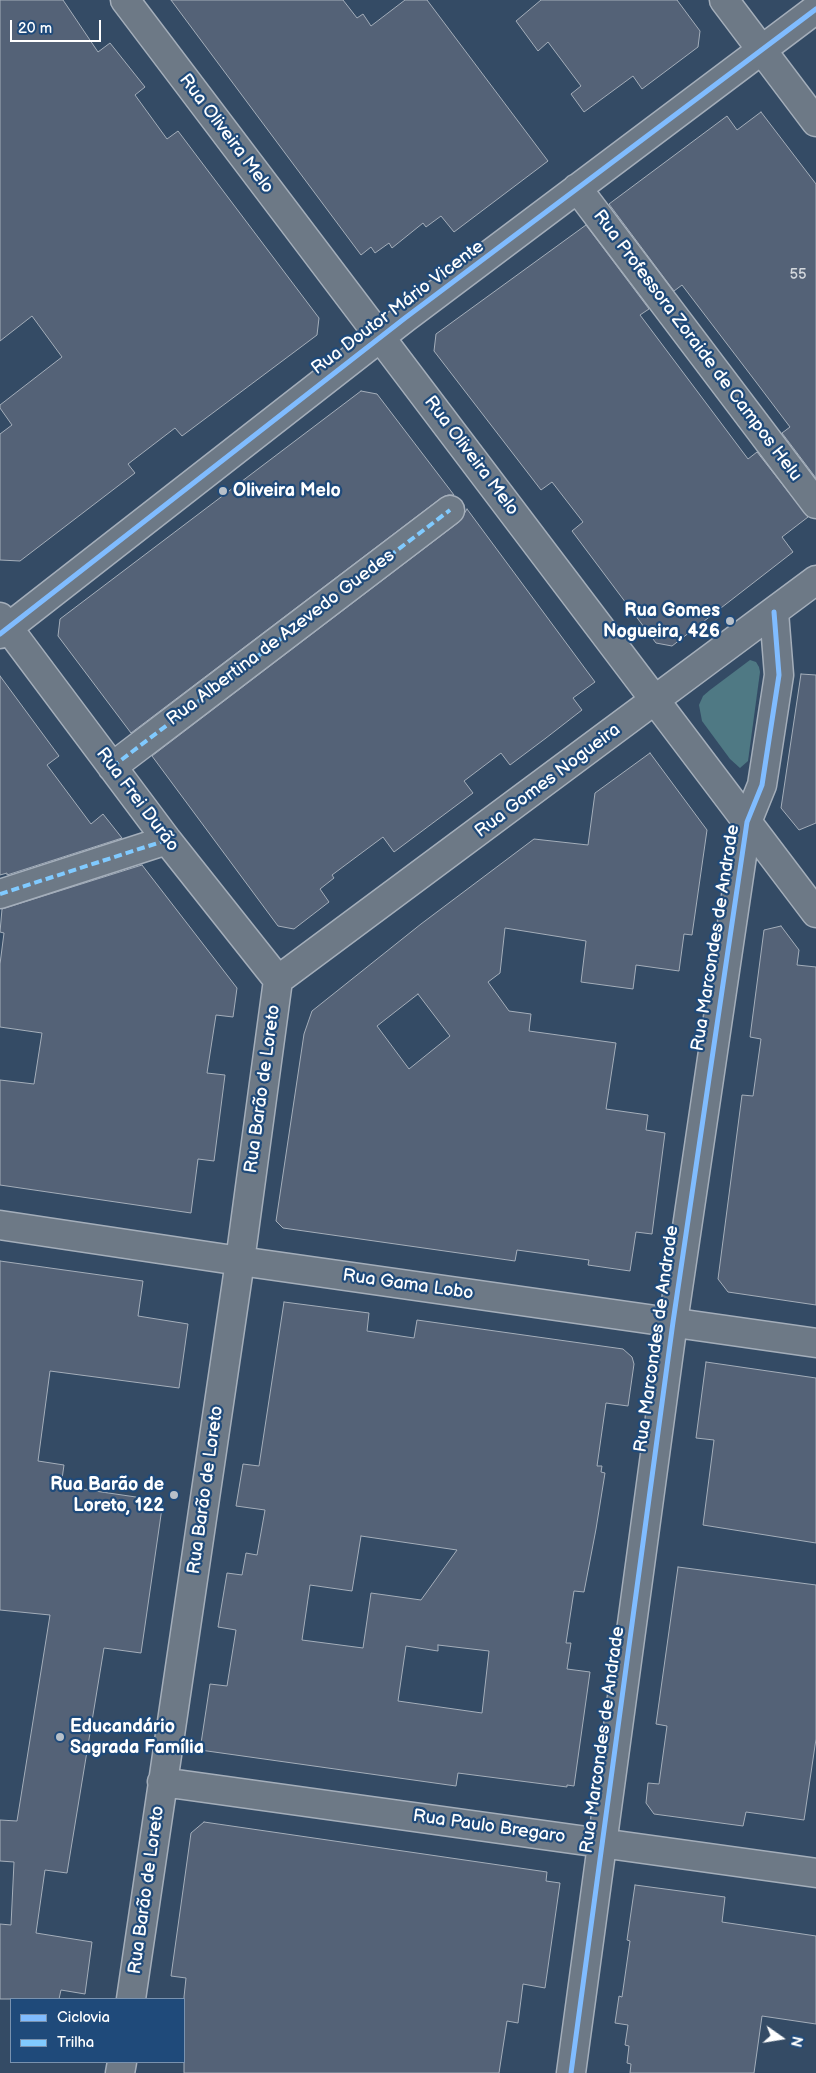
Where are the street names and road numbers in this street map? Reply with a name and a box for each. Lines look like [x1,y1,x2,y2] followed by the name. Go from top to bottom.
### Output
[174,70,278,198] street label: Rua Oliveira Melo
[588,206,806,486] street label: Rua Professora Zoraide de Campos Helu
[308,236,488,380] street label: Rua Doutor Mário Vicente
[419,392,523,520] street label: Rua Oliveira Melo
[163,545,399,731] street label: Rua Albertina de Azevedo Guedes
[471,719,625,843] street label: Rua Gomes Nogueira
[91,744,183,856] street label: Rua Frei Durão
[687,823,745,1053] street label: Rua Marcondes de Andrade
[240,1003,286,1175] street label: Rua Barão de Loreto
[630,1224,684,1454] street label: Rua Marcondes de Andrade
[341,1265,475,1305] street label: Rua Gama Lobo
[183,1404,229,1576] street label: Rua Barão de Loreto
[576,1625,630,1855] street label: Rua Marcondes de Andrade
[124,1804,170,1976] street label: Rua Barão de Loreto
[411,1806,567,1848] street label: Rua Paulo Bregaro

